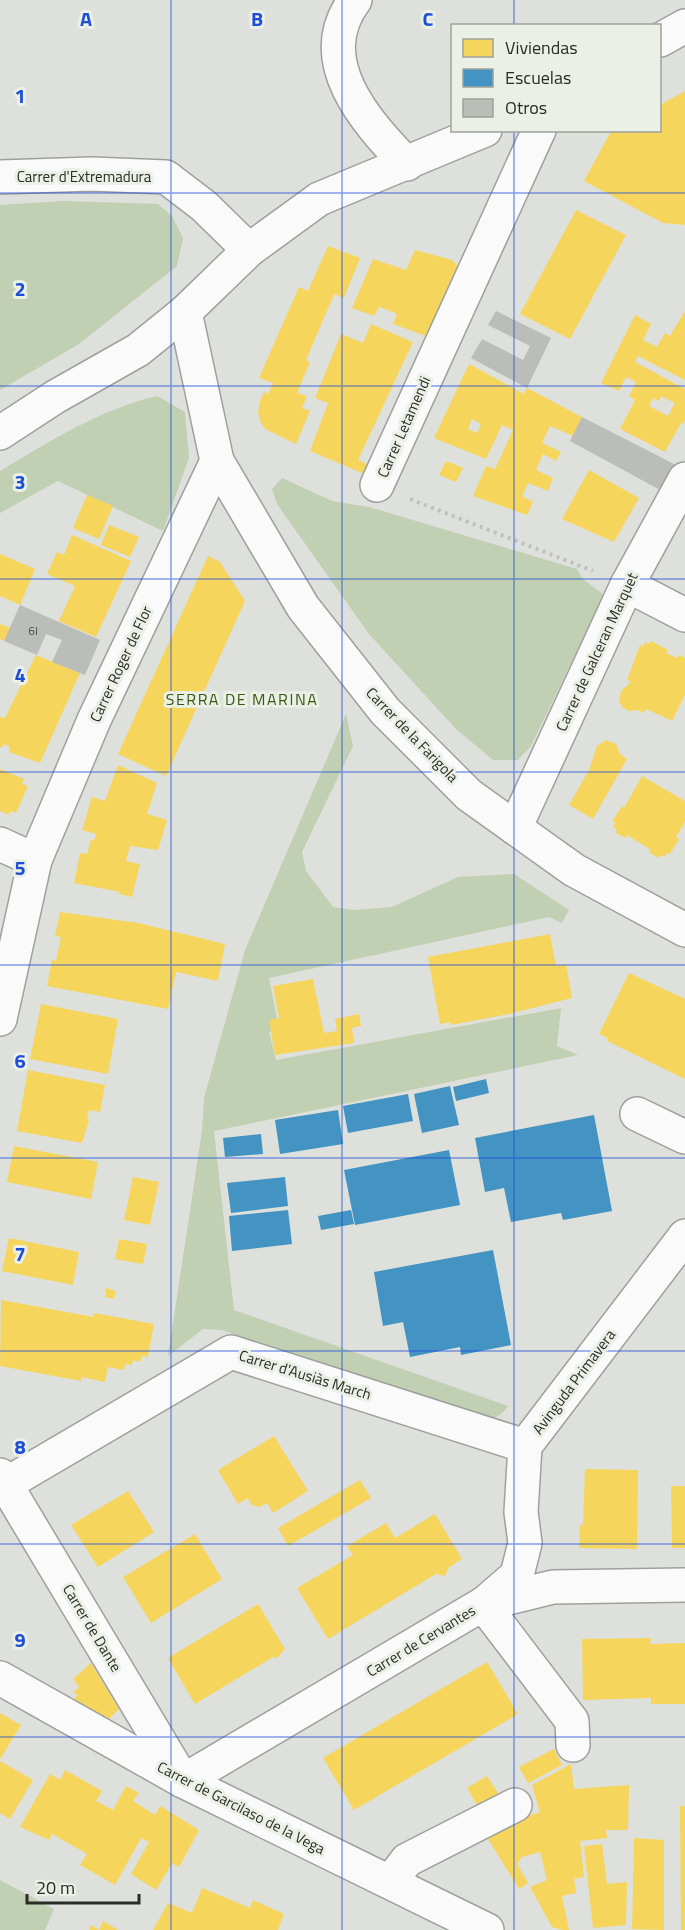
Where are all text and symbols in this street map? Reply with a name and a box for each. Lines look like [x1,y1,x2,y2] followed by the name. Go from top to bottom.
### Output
[80,3,92,34] text: A
[251,3,263,34] text: B
[423,3,434,34] text: C
[451,24,661,132] legend
[505,34,578,61] text: Viviendas
[505,64,571,91] text: Escuelas
[14,80,26,111] text: 1
[505,94,547,121] text: Otros
[17,165,152,188] street label: Carrer d'Extremadura
[14,273,26,304] text: 2
[371,372,436,481] street label: Carrer Letamendi
[14,466,26,497] text: 3
[550,568,644,735] street label: Carrer de Galceran Marquet
[83,602,158,726] street label: Carrer Roger de Flor
[28,621,38,640] house number: 6I
[14,659,26,690] text: 4
[361,682,464,788] street label: Carrer de la Farigola
[166,687,318,711] district label: SERRA DE MARINA
[14,852,26,883] text: 5
[14,1045,26,1076] text: 6
[14,1238,26,1269] text: 7
[526,1324,621,1439] street label: Avinguda Primavera
[236,1343,374,1406] street label: Carrer d'Ausiàs March
[14,1431,26,1462] text: 8
[57,1579,128,1676] street label: Carrer de Dante
[362,1599,480,1682] street label: Carrer de Cervantes
[14,1624,26,1655] text: 9
[153,1755,330,1860] street label: Carrer de Garcilaso de la Vega
[27,1867,140,1905] scale bar
[36,1874,75,1901] text: 20 m

